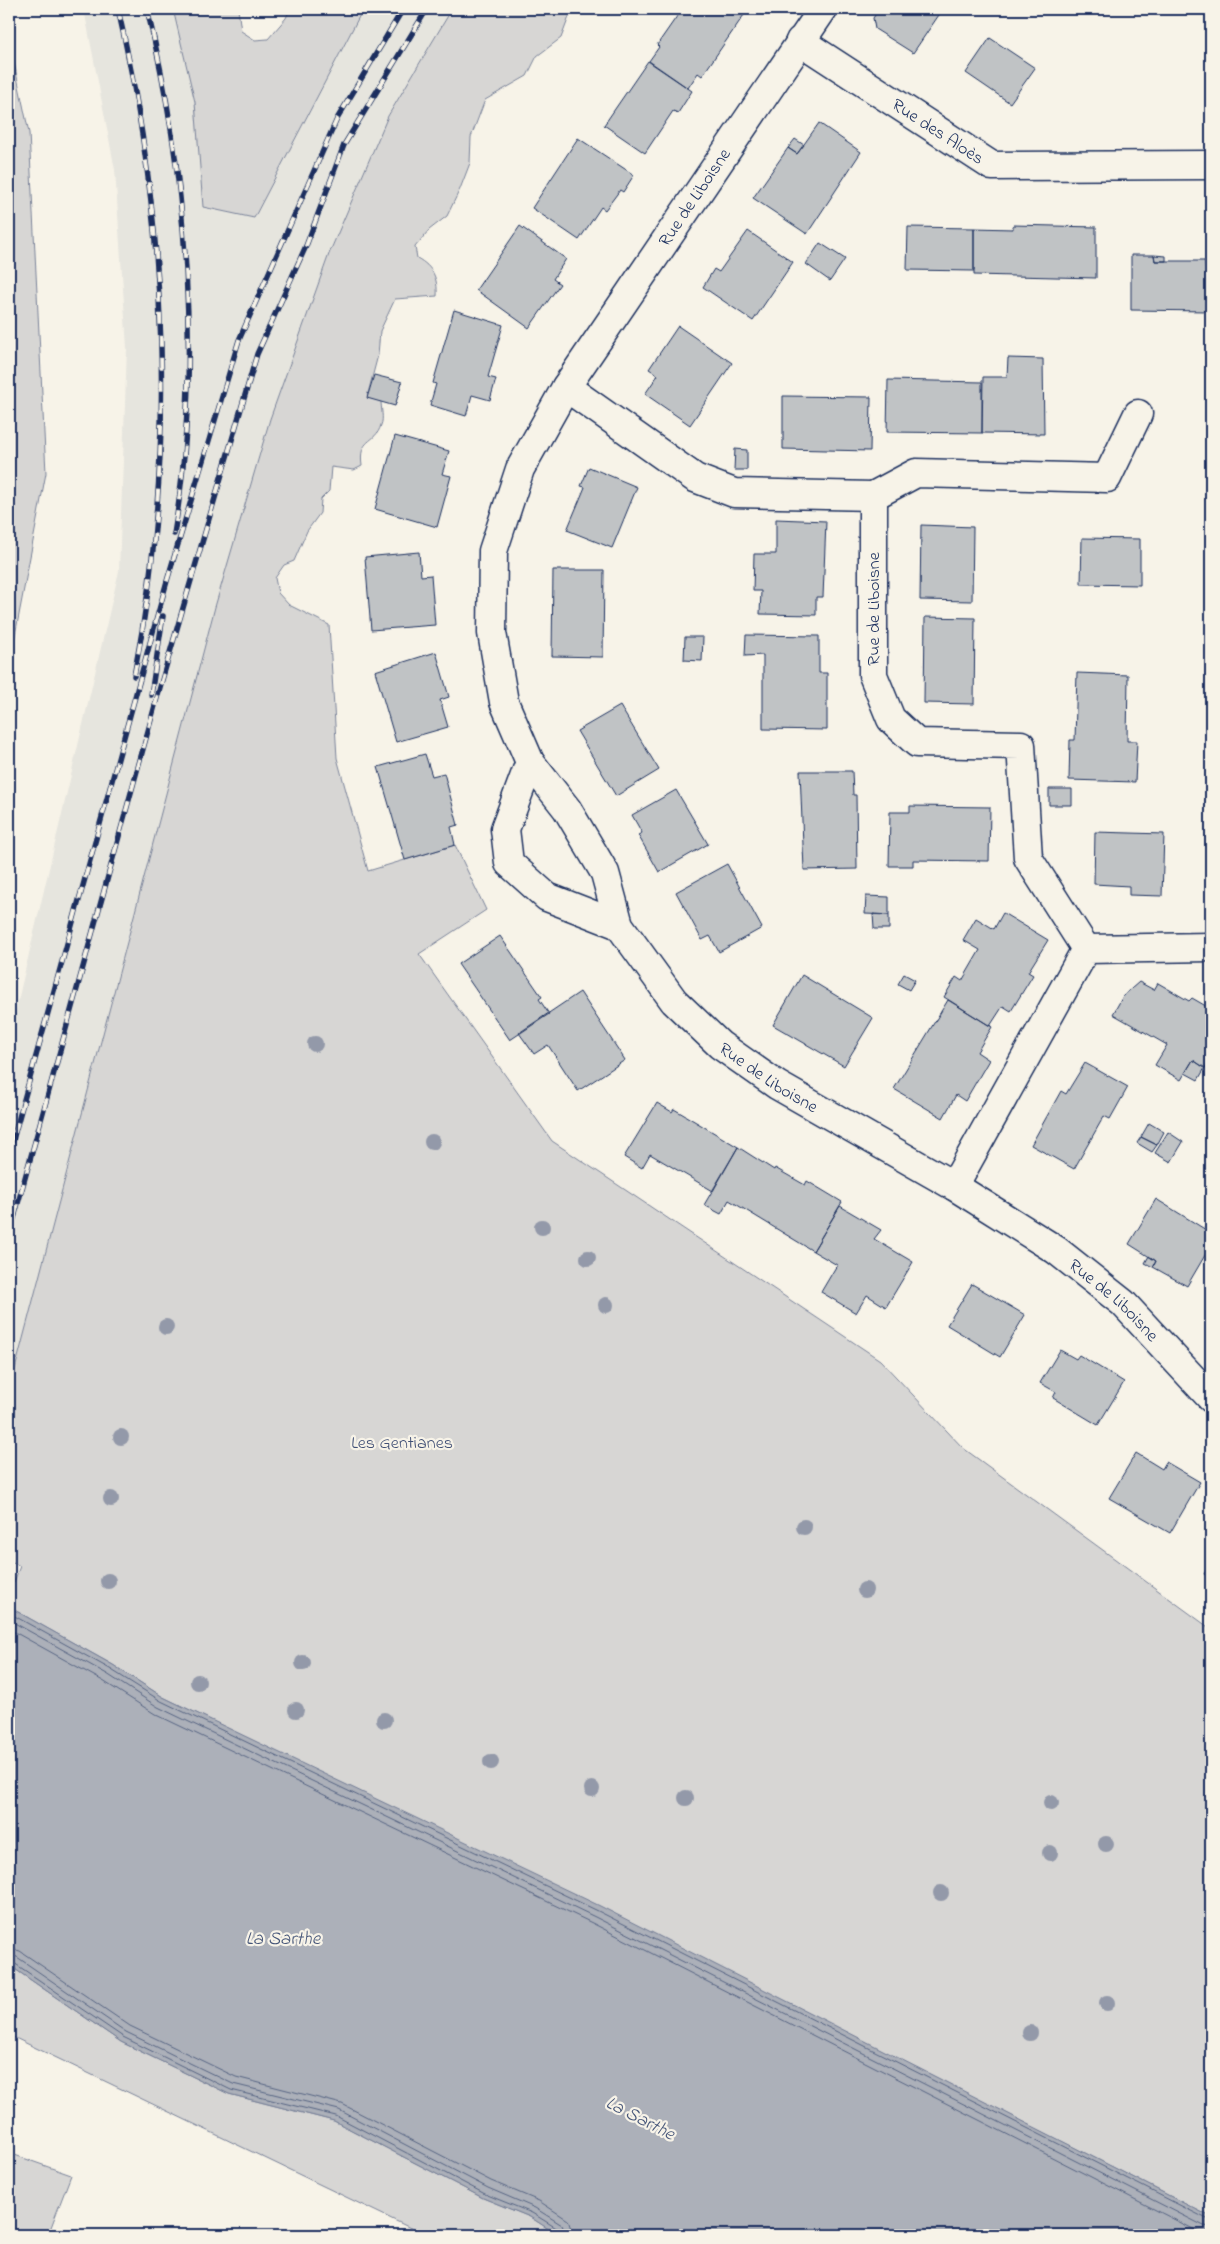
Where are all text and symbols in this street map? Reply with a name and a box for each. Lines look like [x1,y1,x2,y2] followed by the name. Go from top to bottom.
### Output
[886,93,988,172] street label: Rue des Aloès
[653,143,739,252] street label: Rue de Liboisne
[862,551,888,666] street label: Rue de Liboisne
[713,1037,823,1121] street label: Rue de Liboisne
[1062,1254,1164,1349] street label: Rue de Liboisne
[351,1431,453,1457] park label: Les Gentianes
[246,1926,322,1953] water label: La Sarthe
[601,2090,680,2149] water label: La Sarthe

